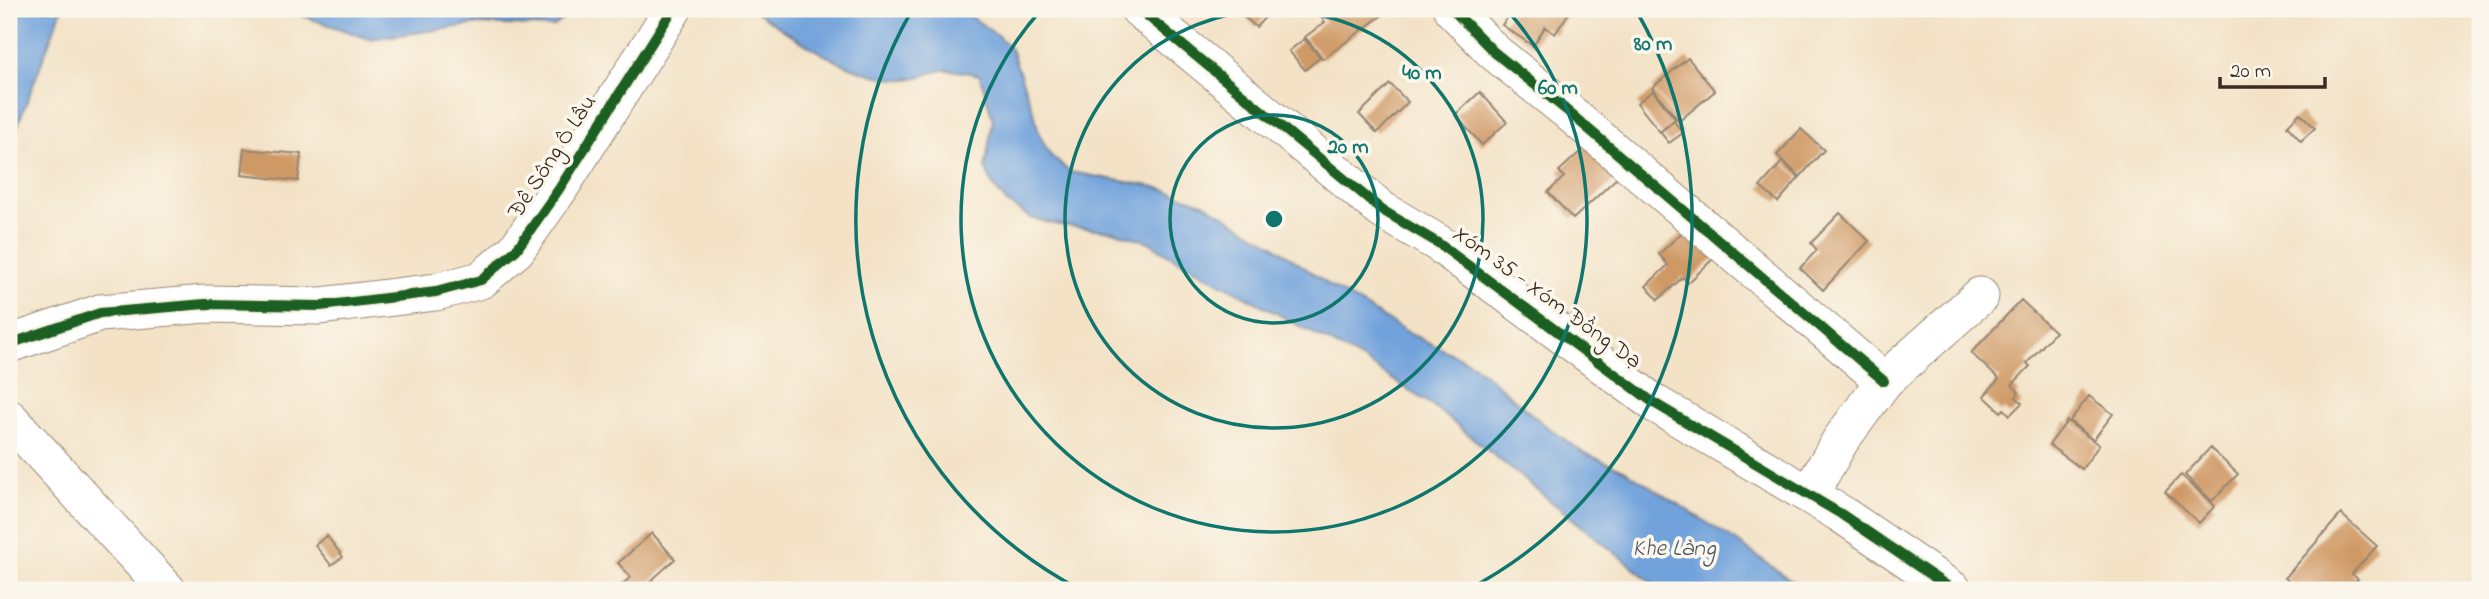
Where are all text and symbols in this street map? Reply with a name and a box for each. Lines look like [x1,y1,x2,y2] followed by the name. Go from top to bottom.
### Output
[1633,30,1672,60] text: 80 m
[2220,46,2324,90] scale bar
[2230,57,2271,87] text: 20 m
[1402,59,1442,89] text: 40 m
[1538,74,1578,104] text: 60 m
[500,88,606,227] street label: Đê Sông Ô Lâu
[1326,133,1369,163] text: 20 m
[1262,207,1286,231] centre of rings
[1445,218,1648,379] street label: Xóm 35 - Xóm Đồng Dạ
[1632,532,1717,567] water label: Khe Làng

